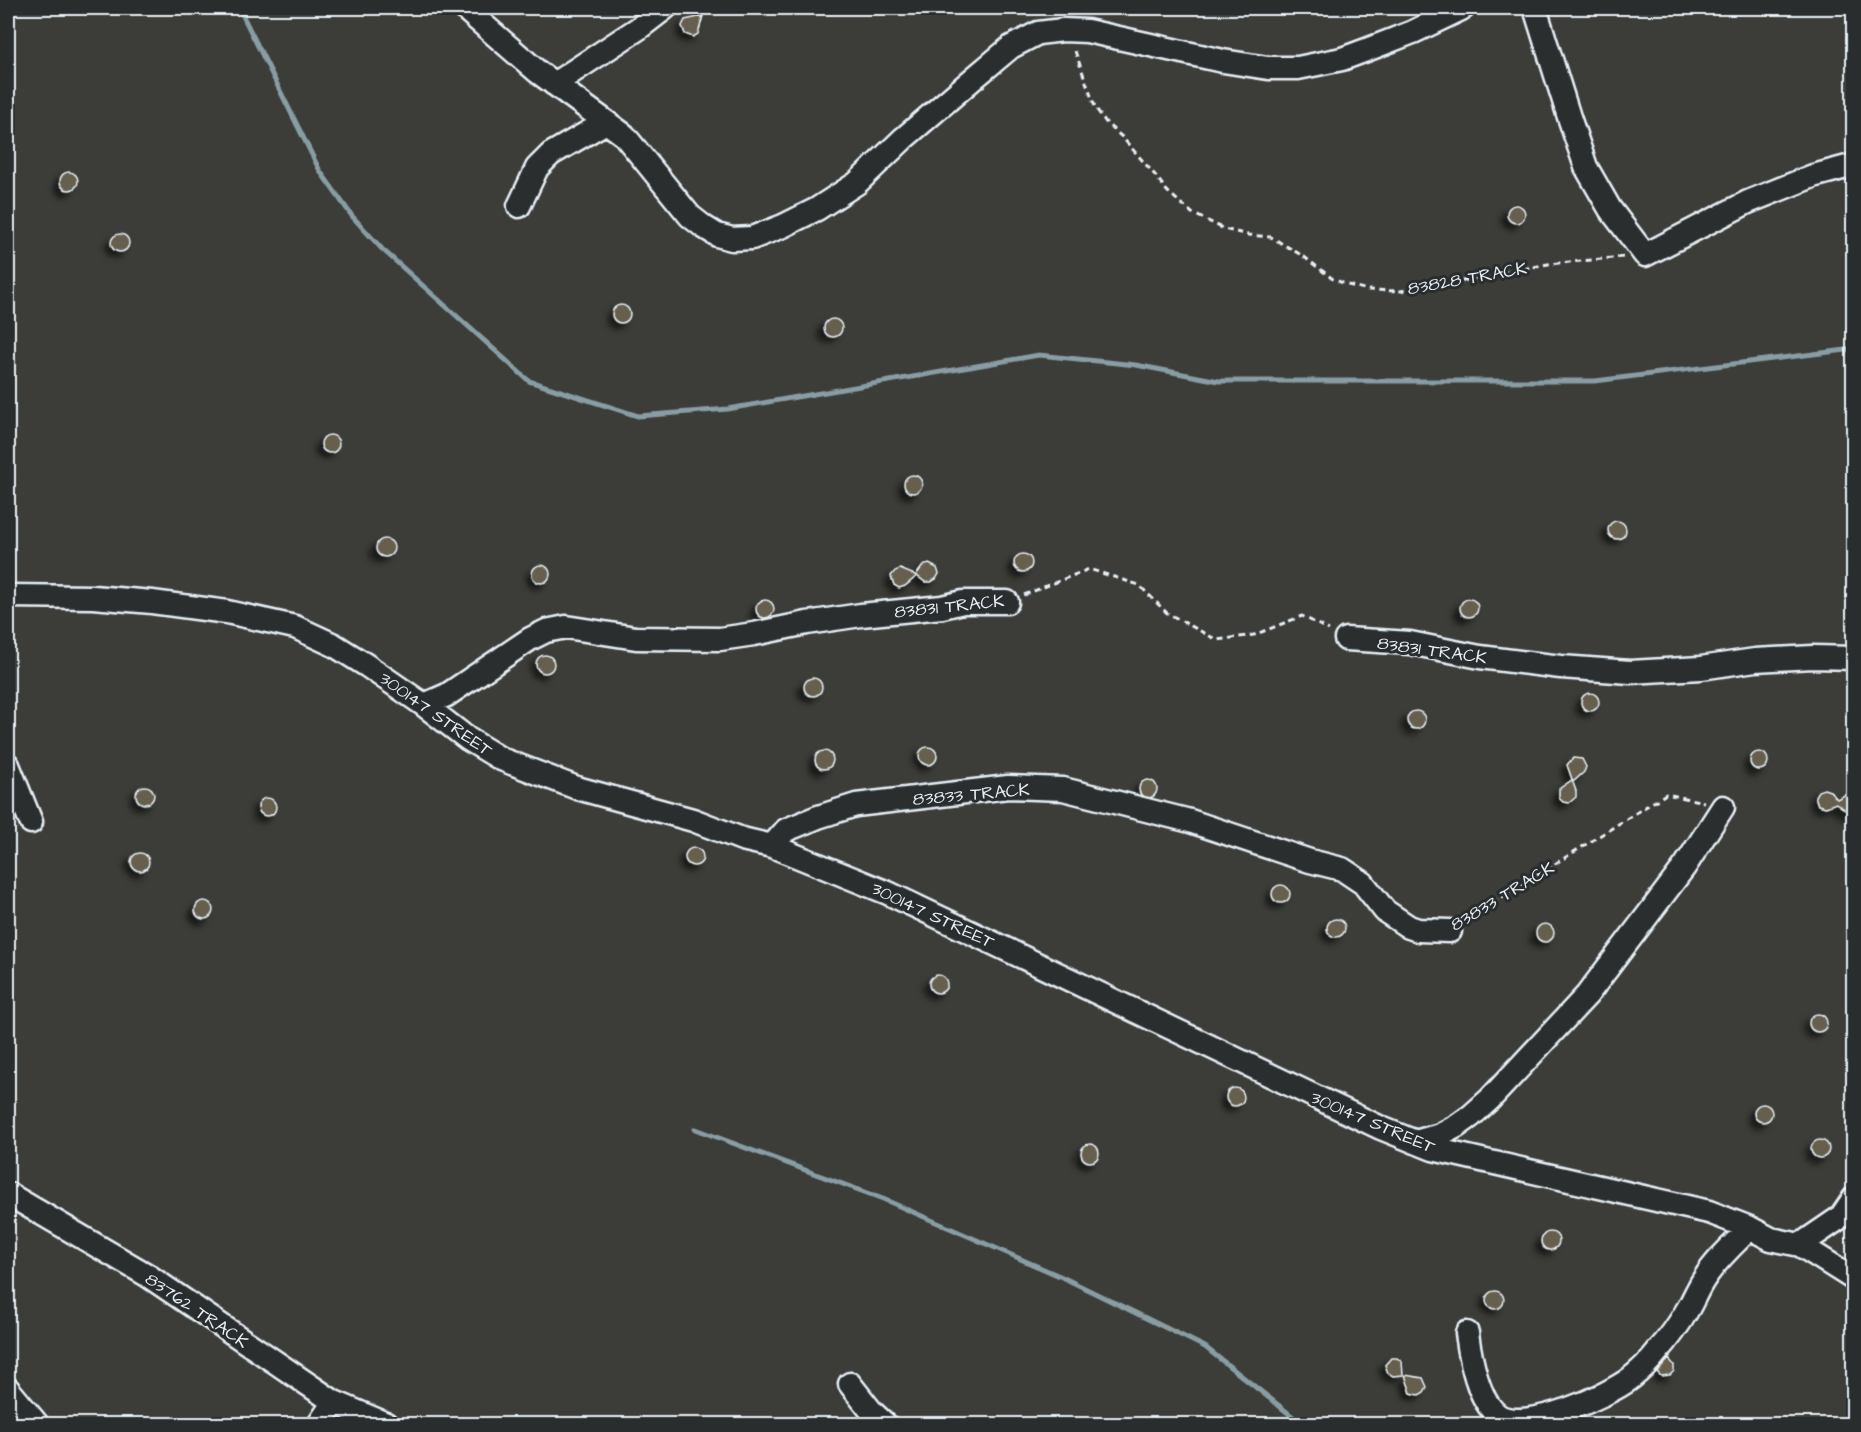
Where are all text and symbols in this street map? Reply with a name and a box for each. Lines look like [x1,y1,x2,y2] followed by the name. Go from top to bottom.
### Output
[1405,256,1529,301] street label: 83828 TRACK
[893,588,1005,625] street label: 83831 TRACK
[1376,630,1488,671] street label: 83831 TRACK
[374,666,498,763] street label: 300147 STREET
[912,777,1031,812] street label: 83833 TRACK
[1446,855,1559,937] street label: 83833 TRACK
[867,876,999,955] street label: 300147 STREET
[1307,1085,1440,1160] street label: 300147 STREET
[140,1267,254,1354] street label: 83762 TRACK

